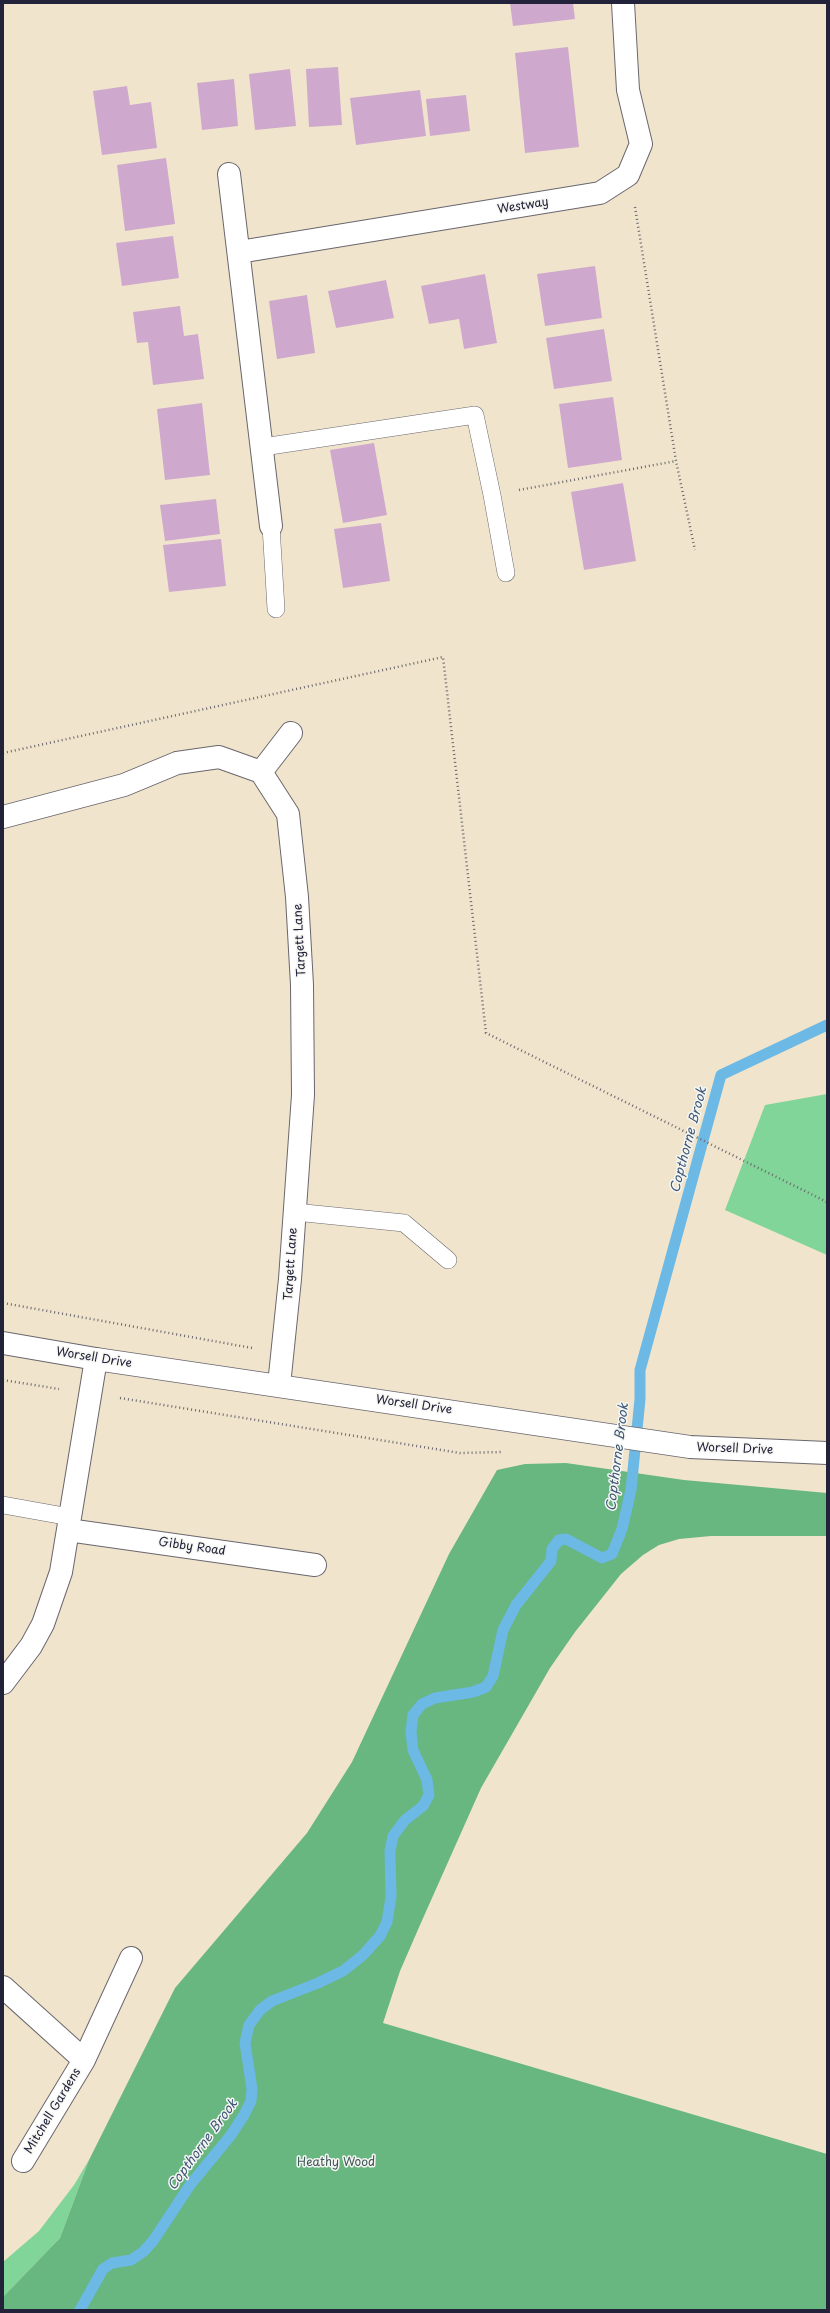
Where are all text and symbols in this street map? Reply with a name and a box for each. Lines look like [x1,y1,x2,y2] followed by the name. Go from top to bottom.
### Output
[496,195,550,217] street label: Westway
[291,903,309,977] street label: Targett Lane
[667,1085,711,1195] water label: Copthorne Brook
[281,1227,301,1301] street label: Targett Lane
[55,1345,133,1371] street label: Worsell Drive
[375,1393,453,1417] street label: Worsell Drive
[604,1402,632,1512] water label: Copthorne Brook
[696,1440,774,1458] street label: Worsell Drive
[157,1535,227,1559] street label: Gibby Road
[22,2066,84,2156] street label: Mitchell Gardens
[165,2096,241,2194] water label: Copthorne Brook
[297,2156,375,2170] park label: Heathy Wood

